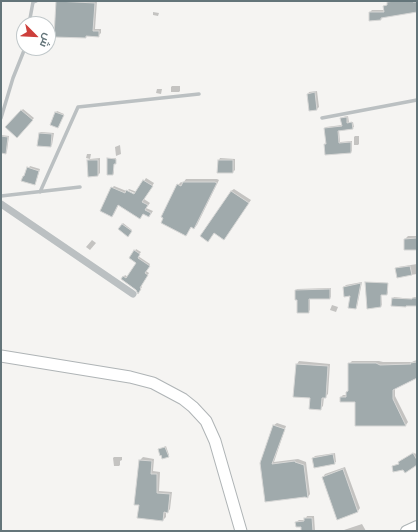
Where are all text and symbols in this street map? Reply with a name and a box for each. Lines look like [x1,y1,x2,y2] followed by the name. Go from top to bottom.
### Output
[16,16,56,56] north arrow
[36,31,56,50] text: ش

